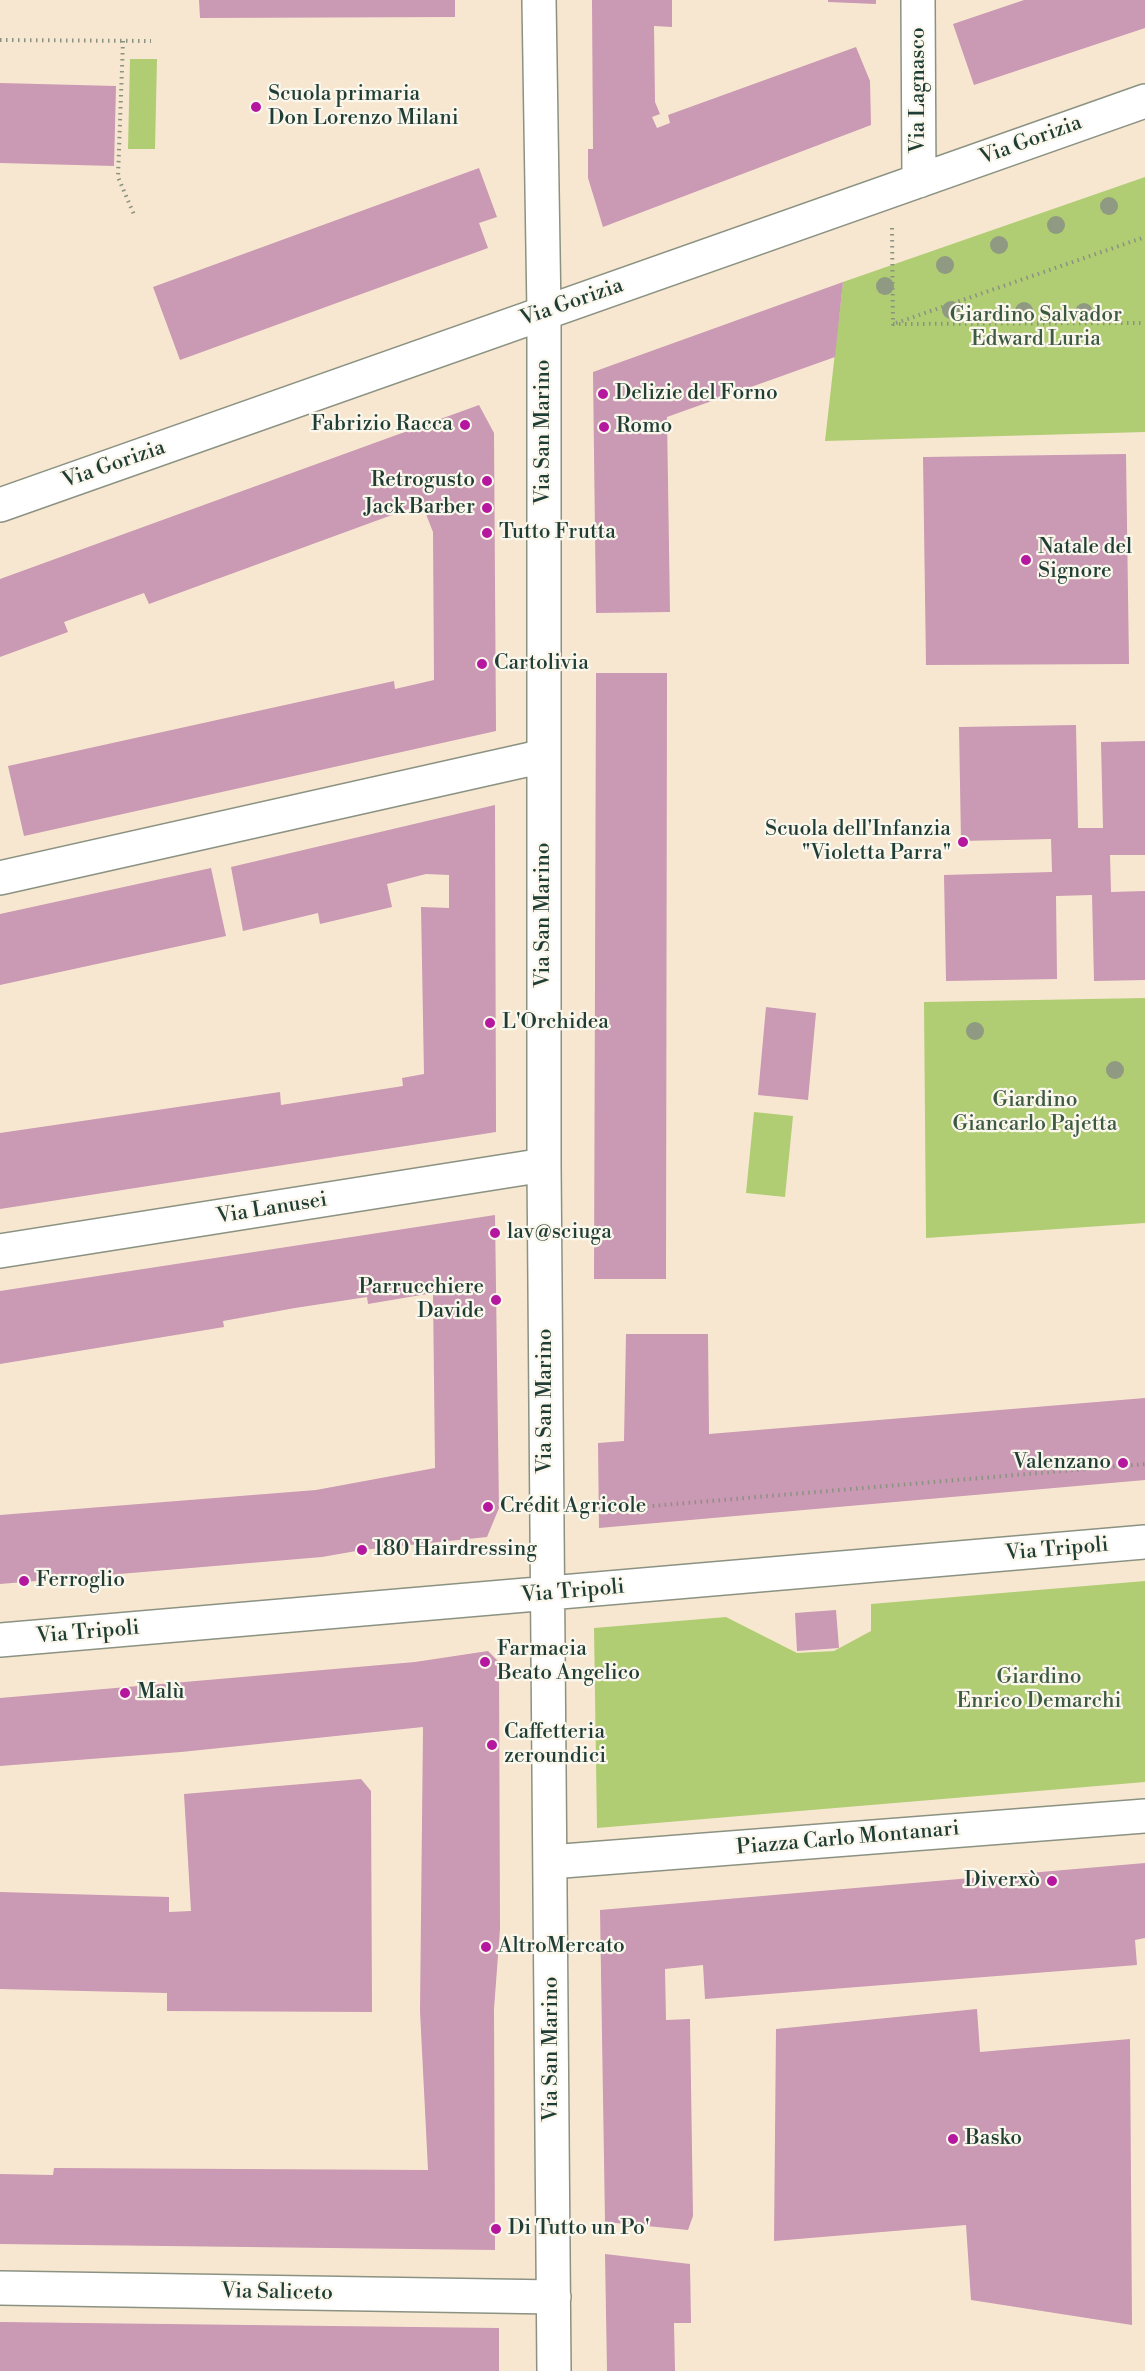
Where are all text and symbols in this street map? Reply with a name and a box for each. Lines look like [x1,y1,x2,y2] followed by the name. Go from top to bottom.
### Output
[906,27,932,153] street label: Via Lagnasco
[268,82,459,132] place label: Scuola primaria Don Lorenzo Milani
[249,100,263,114] marker: Scuola primaria Don Lorenzo Milani
[976,111,1086,171] street label: Via Gorizia
[517,274,627,332] street label: Via Gorizia
[950,303,1122,353] park label: Giardino Salvador Edward Luria
[531,359,557,505] street label: Via San Marino
[615,381,778,407] place label: Delizie del Forno
[596,387,610,401] marker: Delizie del Forno
[311,412,453,438] place label: Fabrizio Racca
[616,414,672,440] place label: Romo
[458,418,472,432] marker: Fabrizio Racca
[597,420,611,434] marker: Romo
[59,436,169,494] street label: Via Gorizia
[371,468,475,494] place label: Retrogusto
[480,474,494,488] marker: Retrogusto
[364,495,475,521] place label: Jack Barber
[480,501,494,515] marker: Jack Barber
[499,520,616,546] place label: Tutto Frutta
[480,526,494,540] marker: Tutto Frutta
[1038,535,1132,585] place label: Natale del Signore
[1019,553,1033,567] marker: Natale del Signore
[494,651,589,677] place label: Cartolivia
[475,657,489,671] marker: Cartolivia
[765,817,951,867] place label: Scuola dell'Infanzia "Violetta Parra"
[956,835,970,849] marker: Scuola dell'Infanzia "Violetta Parra"
[531,842,557,988] street label: Via San Marino
[502,1010,609,1036] place label: L'Orchidea
[483,1016,497,1030] marker: L'Orchidea
[953,1088,1117,1138] park label: Giardino Giancarlo Pajetta
[215,1188,329,1230] street label: Via Lanusei
[507,1220,612,1246] place label: lav@sciuga
[488,1226,502,1240] marker: lav@sciuga
[358,1275,484,1325] place label: Parrucchiere Davide
[489,1293,503,1307] marker: Parrucchiere Davide
[533,1328,559,1474] street label: Via San Marino
[1013,1450,1111,1476] place label: Valenzano
[1116,1456,1130,1470] marker: Valenzano
[500,1494,646,1520] place label: Crédit Agricole
[481,1500,495,1514] marker: Crédit Agricole
[1005,1533,1109,1567] street label: Via Tripoli
[374,1537,537,1563] place label: 180 Hairdressing
[355,1543,369,1557] marker: 180 Hairdressing
[36,1568,125,1594] place label: Ferroglio
[17,1574,31,1588] marker: Ferroglio
[521,1575,625,1609] street label: Via Tripoli
[36,1616,140,1650] street label: Via Tripoli
[497,1637,640,1687] place label: Farmacia Beato Angelico
[478,1655,492,1669] marker: Farmacia Beato Angelico
[957,1665,1121,1715] park label: Giardino Enrico Demarchi
[137,1680,184,1706] place label: Malù
[118,1686,132,1700] marker: Malù
[504,1720,606,1770] place label: Caffetteria zeroundici
[485,1738,499,1752] marker: Caffetteria zeroundici
[735,1817,961,1861] street label: Piazza Carlo Montanari
[964,1868,1040,1894] place label: Diverxò
[1045,1874,1059,1888] marker: Diverxò
[498,1934,625,1960] place label: AltroMercato
[479,1940,493,1954] marker: AltroMercato
[539,1976,565,2122] street label: Via San Marino
[965,2126,1022,2152] place label: Basko
[946,2132,960,2146] marker: Basko
[508,2216,650,2242] place label: Di Tutto un Po'
[489,2222,503,2236] marker: Di Tutto un Po'
[221,2279,333,2307] street label: Via Saliceto

